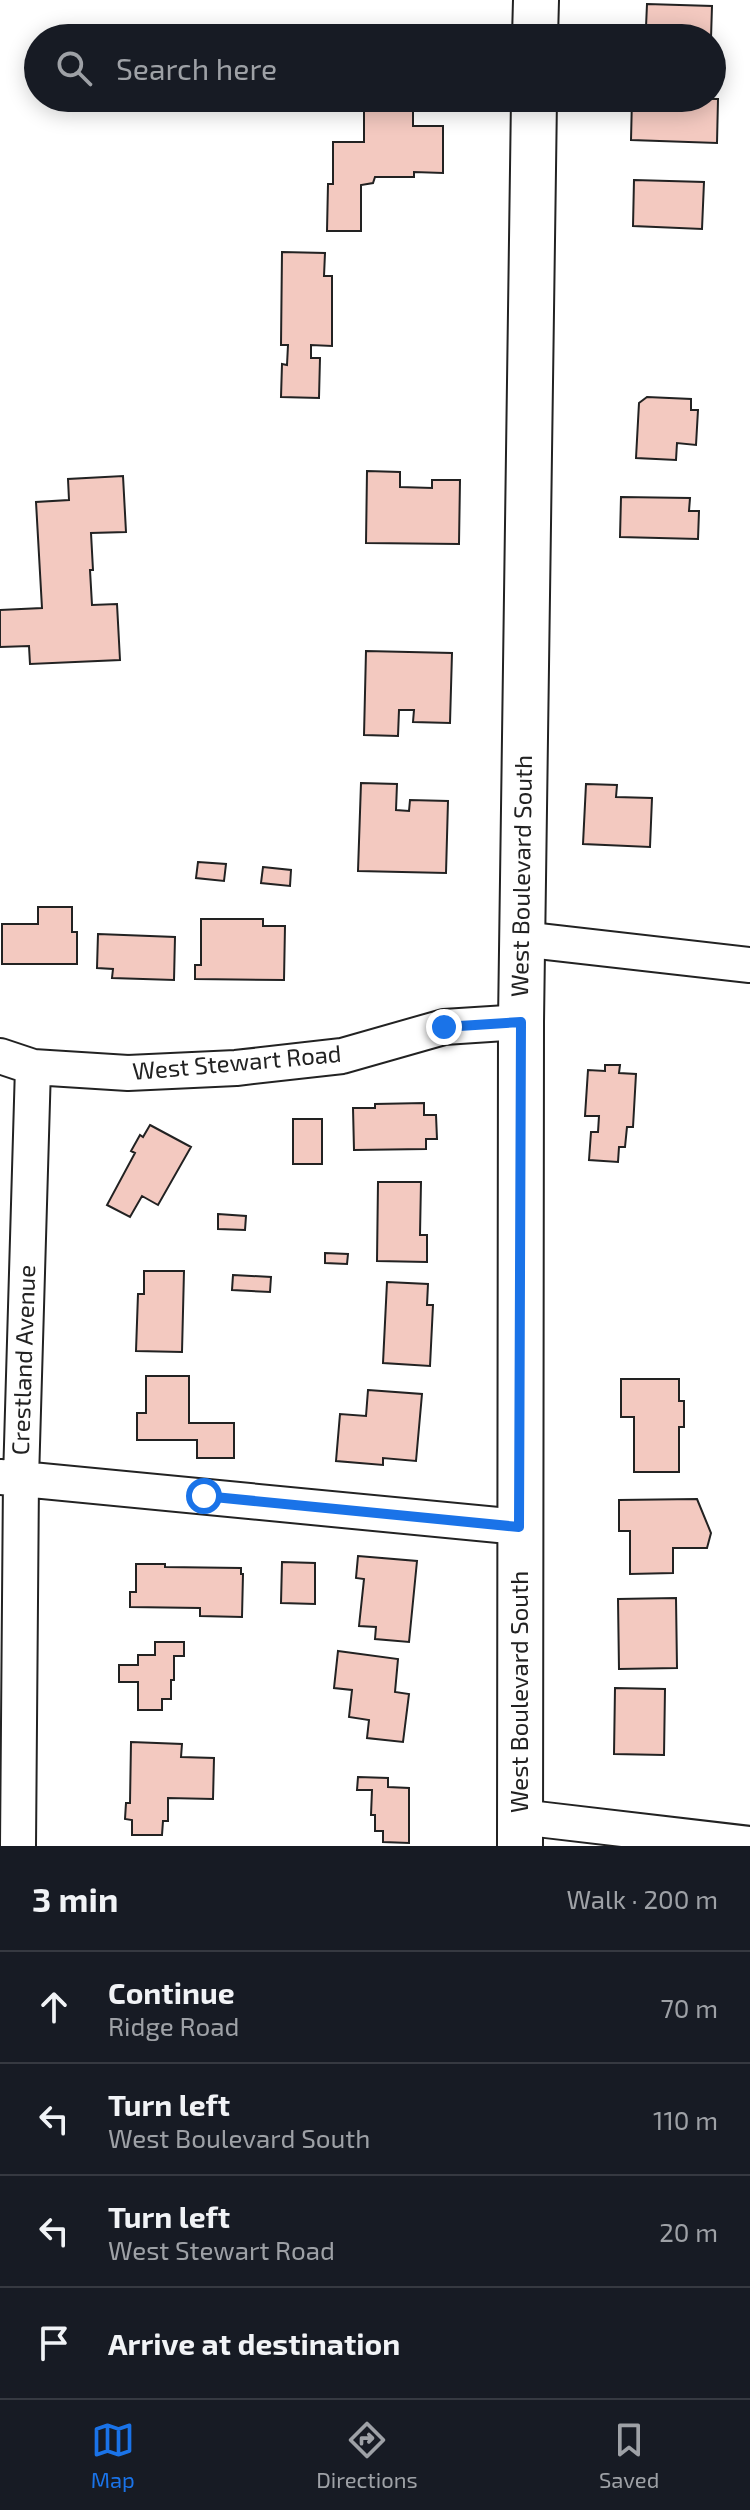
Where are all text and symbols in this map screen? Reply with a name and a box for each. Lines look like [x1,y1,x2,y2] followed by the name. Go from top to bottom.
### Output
[24,24,726,112] search box
[52,46,96,90] icon: search
[116,50,277,86] text: Search here
[504,755,537,997] street label: West Boulevard South
[426,1009,462,1045] route end
[131,1038,342,1085] street label: West Stewart Road
[5,1264,40,1456] street label: Crestland Avenue
[186,1478,222,1514] route start
[504,1571,533,1813] street label: West Boulevard South
[32,1878,118,1919] text: 3 min
[566,1883,718,1914] text: Walk · 200 m
[108,1974,235,2010] text: Continue
[32,1985,76,2029] icon: ahead
[660,1992,718,2023] text: 70 m
[108,2010,239,2041] text: Ridge Road
[108,2086,230,2122] text: Turn left
[32,2097,76,2141] icon: left
[653,2104,718,2135] text: 110 m
[108,2122,370,2153] text: West Boulevard South
[108,2198,230,2234] text: Turn left
[32,2209,76,2253] icon: left
[659,2216,718,2247] text: 20 m
[108,2234,335,2265] text: West Stewart Road
[32,2321,76,2365] icon: arrive
[108,2325,400,2361] text: Arrive at destination
[91,2418,135,2492] tab: Map
[316,2418,418,2492] tab: Directions
[599,2418,659,2492] tab: Saved

